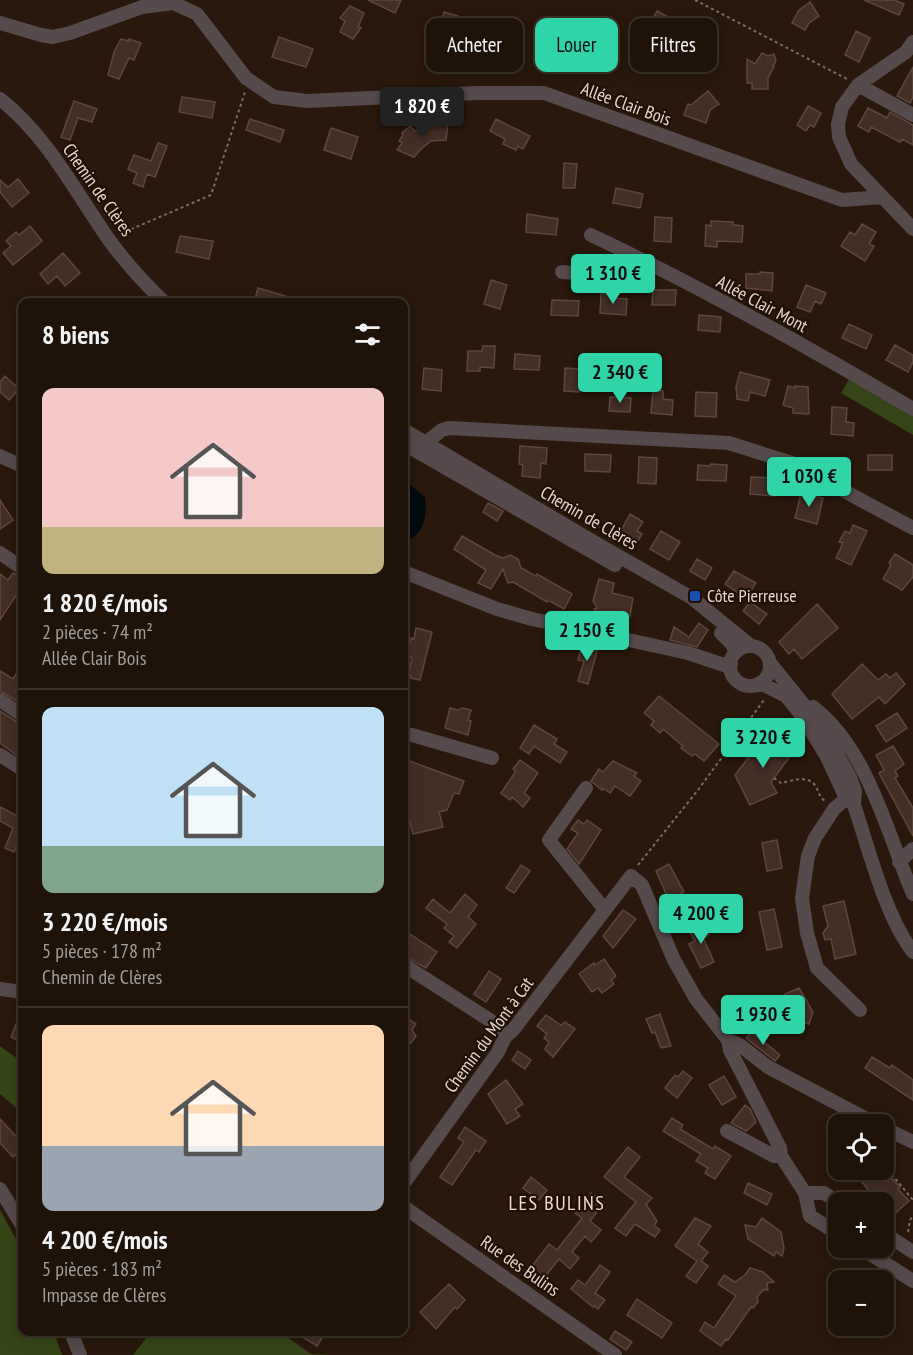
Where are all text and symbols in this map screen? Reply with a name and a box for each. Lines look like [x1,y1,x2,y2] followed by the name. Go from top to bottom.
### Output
[426,18,523,72] chip: Acheter
[535,18,618,72] chip: Louer
[630,18,717,72] chip: Filtres
[578,77,674,130] street label: Allée Clair Bois
[367,87,477,138] pin: 1 820 €
[394,93,450,119] text: 1 820 €
[58,139,139,241] street label: Chemin de Clères
[558,254,668,305] pin: 1 310 €
[585,260,641,286] text: 1 310 €
[713,270,812,337] street label: Allée Clair Mont
[42,318,109,351] text: 8 biens
[351,318,384,351] icon: filters
[565,353,675,404] pin: 2 340 €
[592,359,648,385] text: 2 340 €
[159,427,267,535] icon: home
[754,457,864,508] pin: 1 030 €
[781,463,837,489] text: 1 030 €
[537,481,642,555] street label: Chemin de Clères
[707,584,797,607] place label: Côte Pierreuse
[42,586,168,619] text: 1 820 €/mois
[688,589,702,603] marker: Côte Pierreuse
[532,611,642,662] pin: 2 150 €
[559,617,615,643] text: 2 150 €
[42,619,153,645] text: 2 pièces · 74 m²
[42,645,146,671] text: Allée Clair Bois
[708,718,818,769] pin: 3 220 €
[735,724,791,750] text: 3 220 €
[159,746,267,854] icon: home
[646,894,756,945] pin: 4 200 €
[673,900,729,926] text: 4 200 €
[42,905,168,938] text: 3 220 €/mois
[42,938,162,964] text: 5 pièces · 178 m²
[42,964,162,990] text: Chemin de Clères
[439,972,538,1097] street label: Chemin du Mont à Cat
[708,995,818,1046] pin: 1 930 €
[735,1001,791,1027] text: 1 930 €
[159,1064,267,1172] icon: home
[828,1114,894,1336] map controls
[828,1114,894,1180] button: locate
[509,1190,605,1216] district label: LES BULINS
[828,1192,894,1258] button: +
[42,1223,168,1256] text: 4 200 €/mois
[476,1230,564,1301] street label: Rue des Bulins
[42,1256,162,1282] text: 5 pièces · 183 m²
[828,1270,894,1336] button: −
[42,1282,166,1308] text: Impasse de Clères

